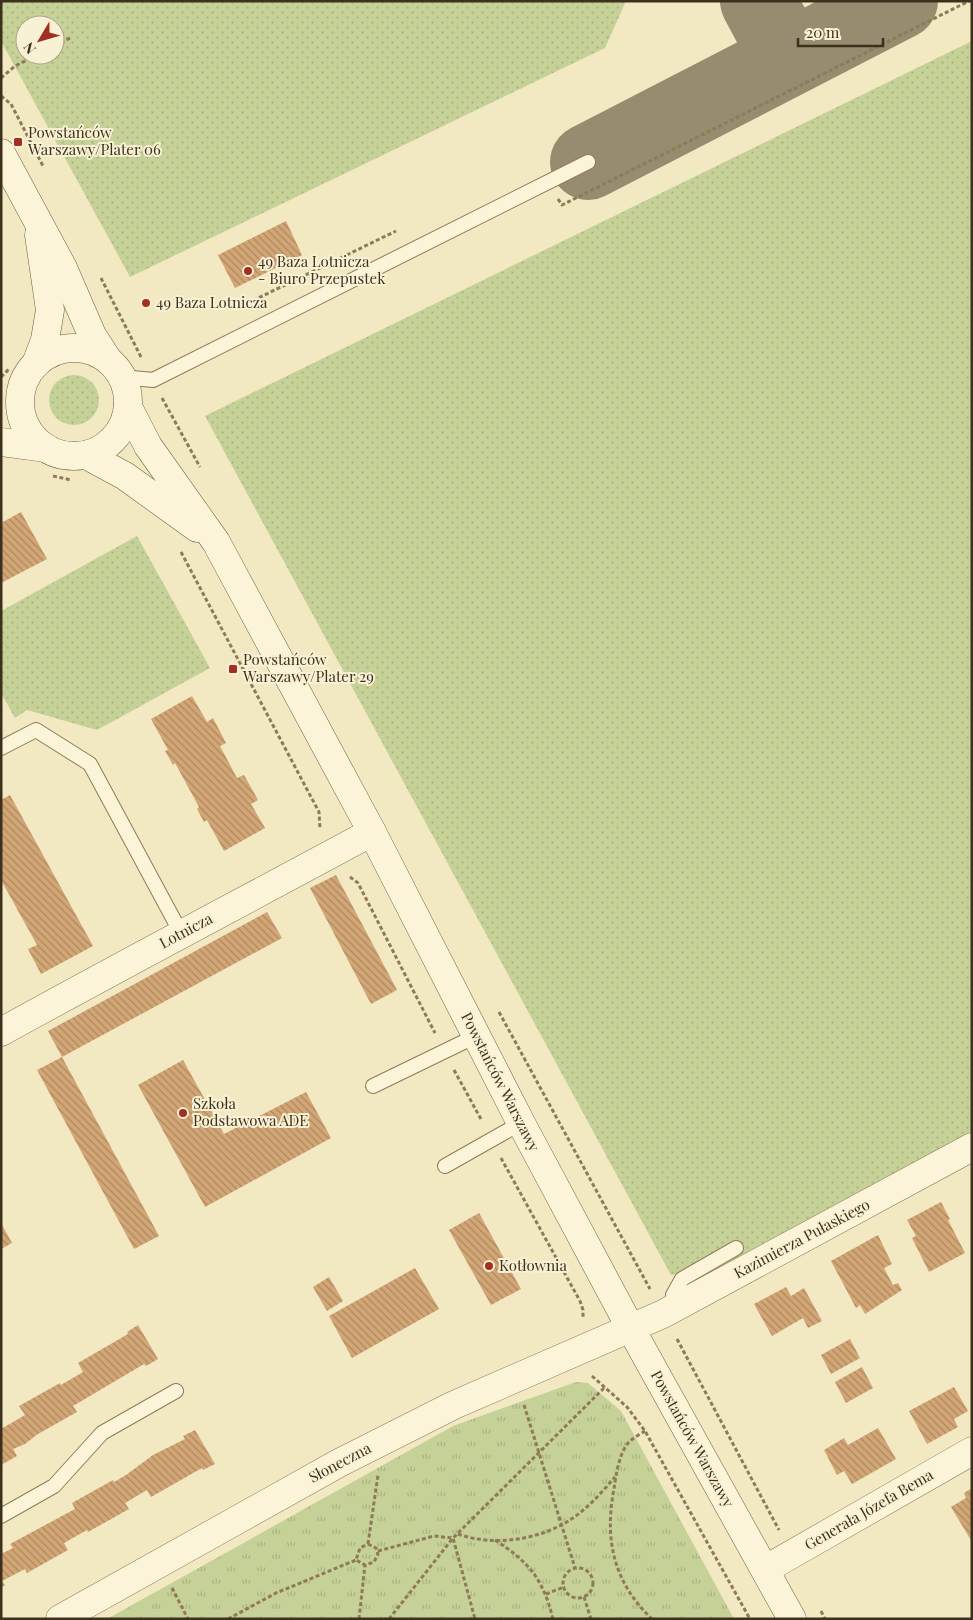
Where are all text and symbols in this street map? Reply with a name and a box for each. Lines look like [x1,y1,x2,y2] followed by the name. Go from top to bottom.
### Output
[15,15,65,65] north arrow
[798,15,883,47] scale bar
[806,22,840,42] text: 20 m
[19,38,40,58] text: N
[27,122,161,159] place label: Powstańców Warszawy/Plater 06
[12,136,24,148] marker: Powstańców Warszawy/Plater 06
[258,251,386,288] place label: 49 Baza Lotnicza - Biuro Przepustek
[242,265,254,277] marker: 49 Baza Lotnicza - Biuro Przepustek
[156,292,268,312] place label: 49 Baza Lotnicza
[140,297,152,309] marker: 49 Baza Lotnicza
[242,649,374,686] place label: Powstańców Warszawy/Plater 29
[227,663,239,675] marker: Powstańców Warszawy/Plater 29
[155,908,216,952] street label: Lotnicza
[457,1009,545,1155] street label: Powstańców Warszawy
[193,1093,308,1130] place label: Szkoła Podstawowa ADE
[177,1107,189,1119] marker: Szkoła Podstawowa ADE
[730,1194,873,1282] street label: Kazimierza Pułaskiego
[499,1255,568,1275] place label: Kotłownia
[483,1260,495,1272] marker: Kotłownia
[647,1366,739,1511] street label: Powstańców Warszawy
[305,1437,375,1487] street label: Słoneczna
[801,1464,937,1554] street label: Generała Józefa Bema

